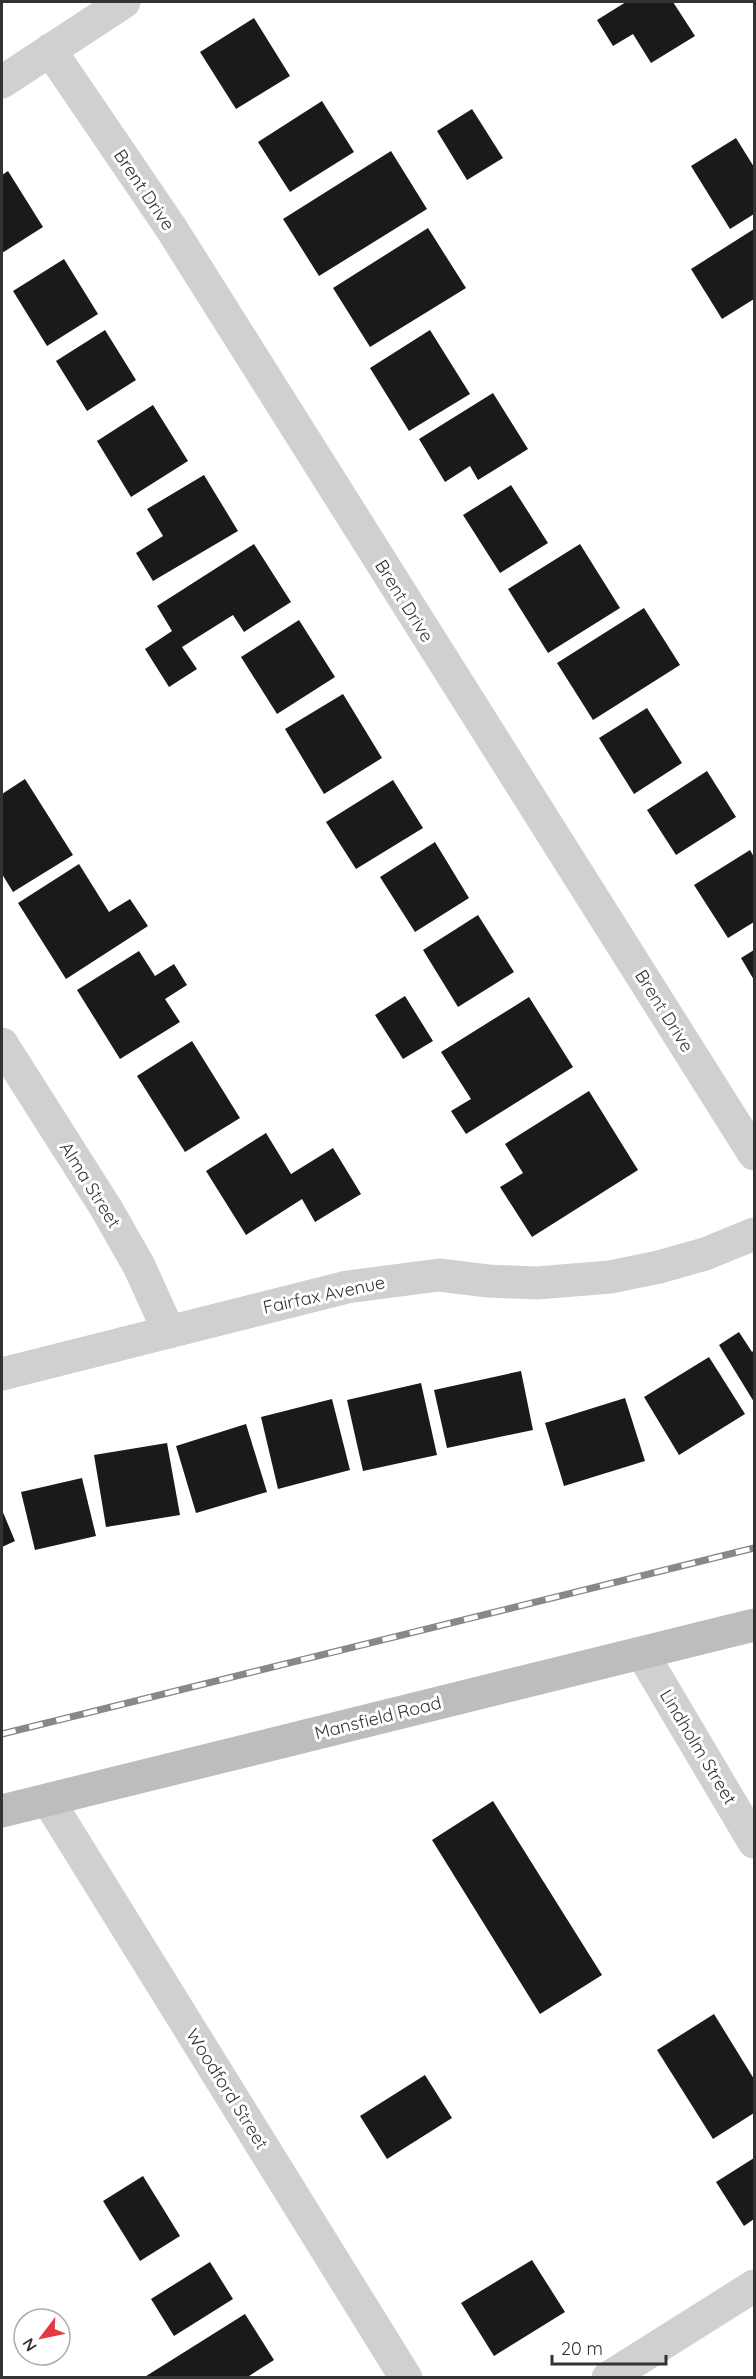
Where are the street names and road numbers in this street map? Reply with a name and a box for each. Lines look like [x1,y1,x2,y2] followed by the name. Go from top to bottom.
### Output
[109,145,180,235] street label: Brent Drive
[370,555,439,646] street label: Brent Drive
[630,965,699,1056] street label: Brent Drive
[55,1137,126,1232] street label: Alma Street
[261,1270,387,1319] street label: Fairfax Avenue
[655,1685,742,1809] street label: Lindholm Street
[312,1691,444,1744] street label: Mansfield Road
[181,2024,274,2153] street label: Woodford Street

